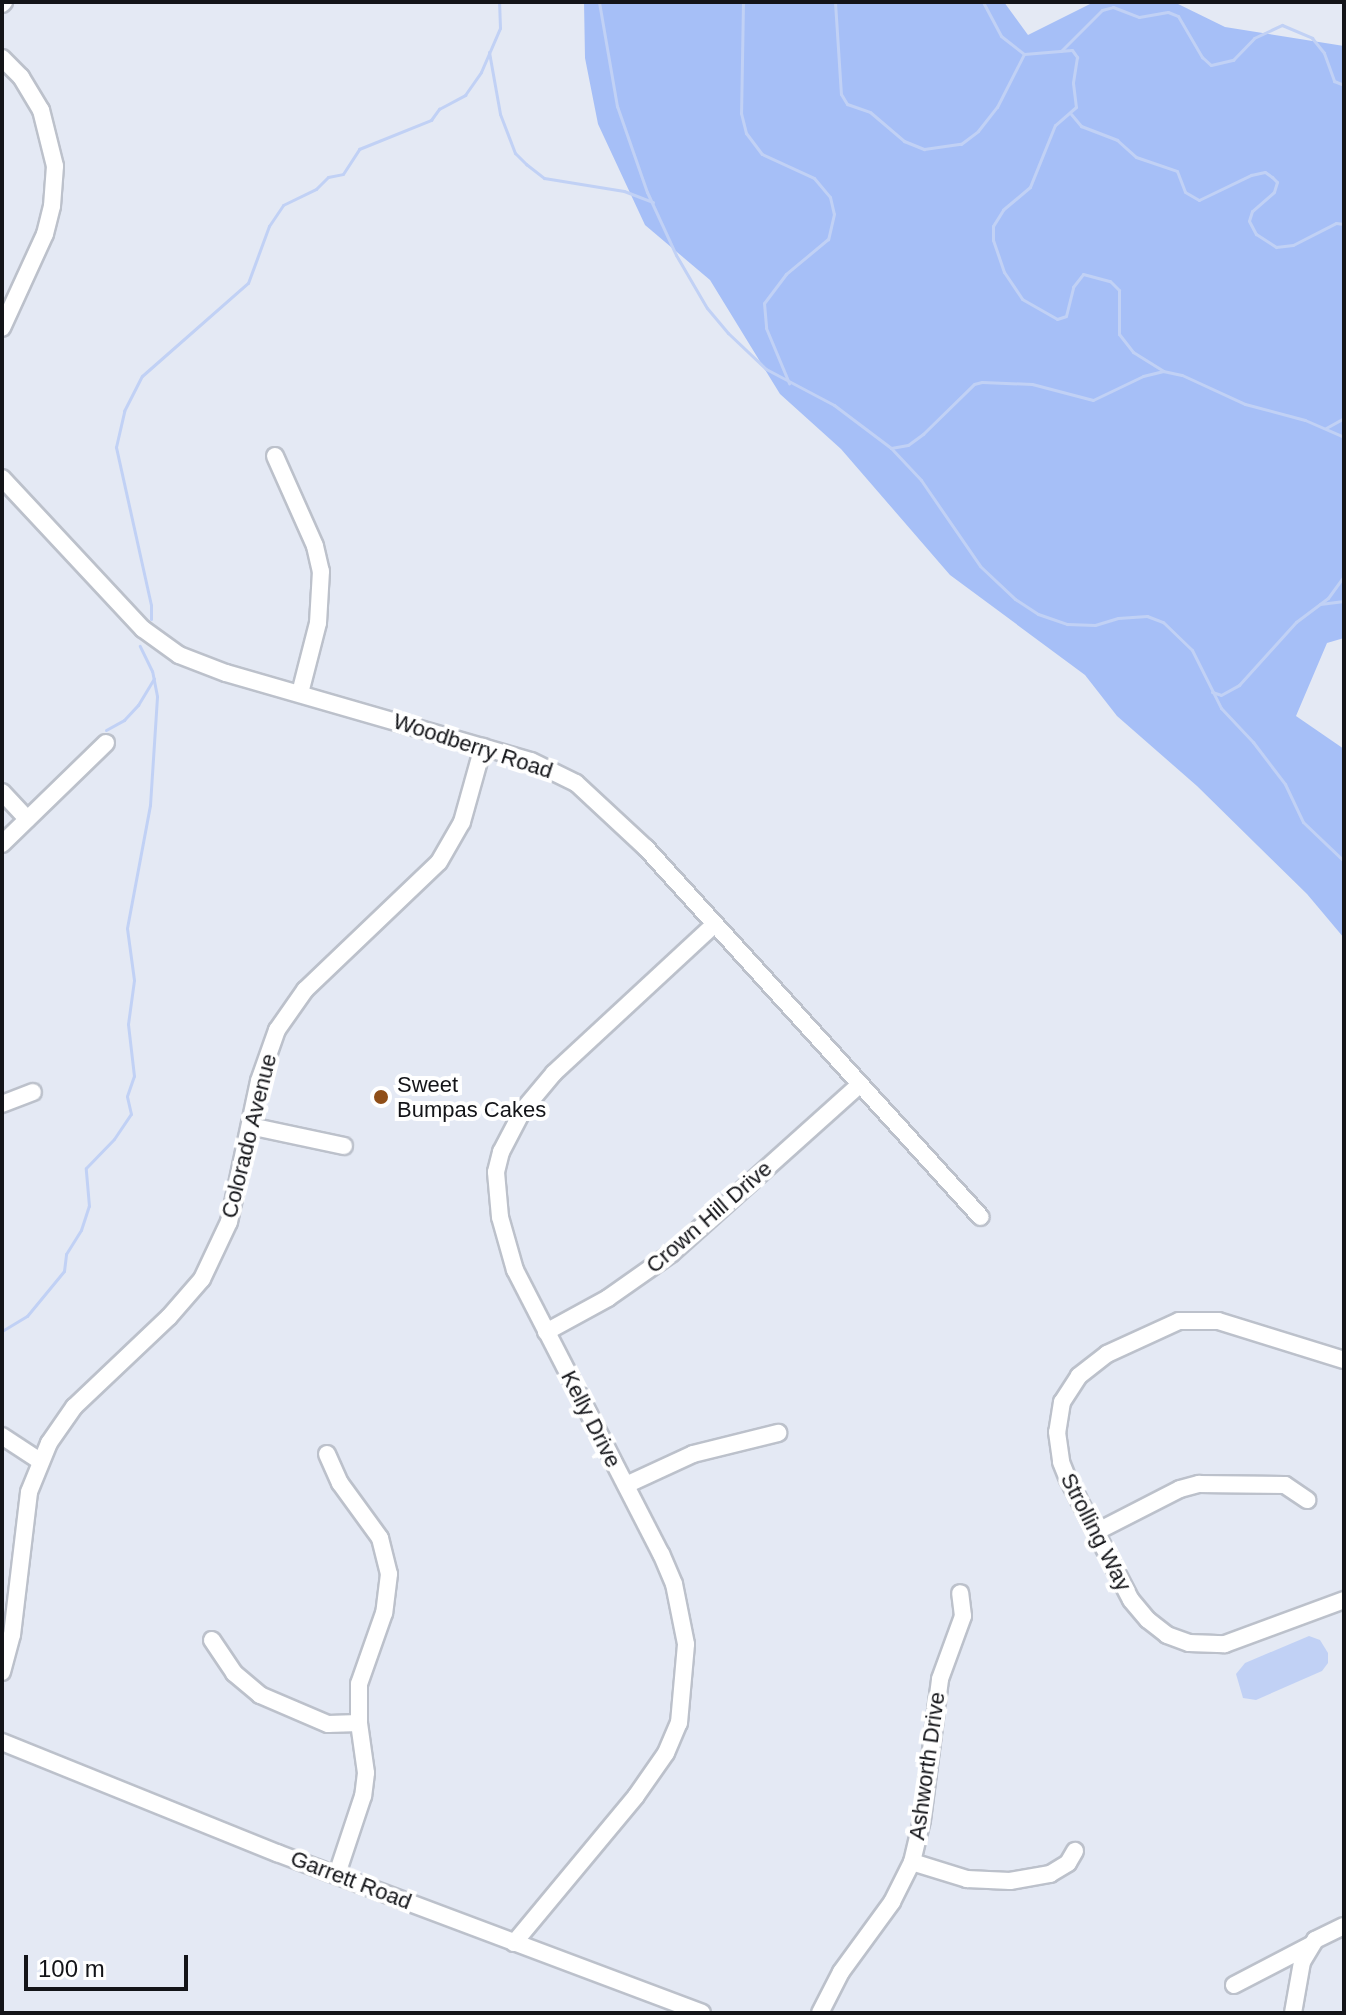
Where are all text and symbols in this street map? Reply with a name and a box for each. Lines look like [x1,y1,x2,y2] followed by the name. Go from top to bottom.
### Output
[390,708,556,784] street label: Woodberry Road
[216,1051,282,1221] street label: Colorado Avenue
[397,1071,546,1122] place label: Sweet Bumpas Cakes
[372,1088,390,1106] marker: Sweet Bumpas Cakes
[641,1155,777,1279] street label: Crown Hill Drive
[555,1366,627,1472] street label: Kelly Drive
[1055,1469,1137,1595] street label: Strolling Way
[904,1690,950,1842] street label: Ashworth Drive
[287,1845,415,1915] street label: Garrett Road
[28,1939,192,1989] scale bar
[38,1955,105,1982] text: 100 m

